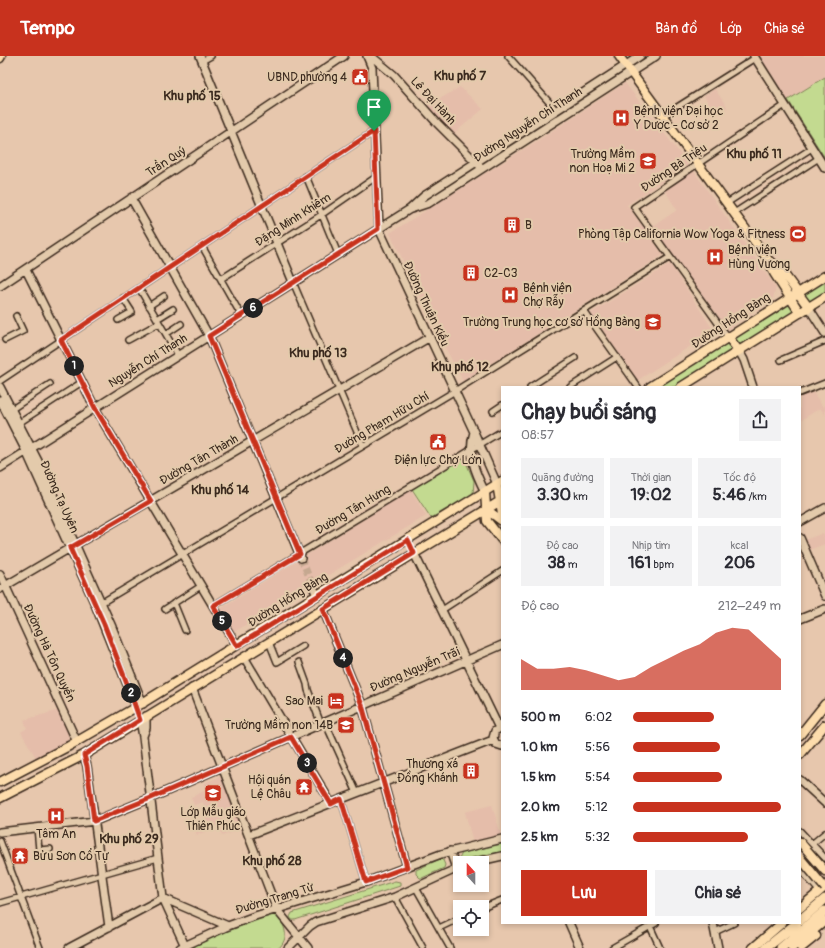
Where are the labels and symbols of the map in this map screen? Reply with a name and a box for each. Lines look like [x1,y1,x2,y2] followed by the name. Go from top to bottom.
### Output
[350,67,370,87] public building icon: UBND phường 4
[434,68,486,84] district label: Khu phố 7
[267,70,347,85] place label: UBND phường 4
[407,74,459,128] street label: Lê Đại Hành
[470,83,585,166] street label: Đường Nguyễn Chí Thanh
[163,88,221,104] district label: Khu phố 15
[357,90,391,131] pin
[633,104,723,133] place label: Bệnh viện Đại học Y Dược - Cơ sở 2
[611,108,631,128] hospital icon: Bệnh viện Đại học Y Dược - Cơ sở 2
[638,140,710,196] street label: Đường Bà Triệu
[142,142,189,180] street label: Trần Quý
[569,145,635,176] place label: Trường Mầm non Hoạ Mi 2
[726,146,782,162] district label: Khu phố 11
[638,151,658,171] school or university icon: Trường Mầm non Hoạ Mi 2
[252,190,334,250] street label: Đặng Minh Khiêm
[502,215,522,235] building icon: B
[525,218,532,233] place label: B
[788,224,808,244] sports icon: Phòng Tập California Wow Yoga & Fitness
[578,227,786,242] place label: Phòng Tập California Wow Yoga & Fitness
[728,243,790,272] place label: Bệnh viện Hùng Vương
[705,247,725,267] hospital icon: Bệnh viện Hùng Vương
[400,259,453,349] street label: Đường Thuận Kiều
[461,263,481,283] building icon: C2-C3
[484,266,518,281] place label: C2-C3
[523,281,572,310] place label: Bệnh viện Chợ Rẫy
[500,285,520,305] hospital icon: Bệnh viện Chợ Rẫy
[688,289,773,352] street label: Đường Hồng Bàng
[243,298,263,318] pin: 6
[643,312,663,332] school or university icon: Trường Trung học cơ sở Hồng Bàng
[463,314,640,330] place label: Trường Trung học cơ sở Hồng Bàng
[105,330,190,391] street label: Nguyễn Chí Thanh
[289,345,347,361] district label: Khu phố 13
[64,356,84,376] pin: 1
[431,359,489,375] district label: Khu phố 12
[332,389,432,457] street label: Đường Phạm Hữu Chí
[157,431,241,489] street label: Đường Tân Thành
[428,432,448,452] public building icon: Điện lực Chợ Lớn
[394,453,482,468] place label: Điện lực Chợ Lớn
[36,458,82,536] street label: Đường Tạ Uyên
[191,482,249,498] district label: Khu phố 14
[313,482,393,538] street label: Đường Tân Hưng
[245,569,331,631] street label: Đường Hồng Bàng
[20,601,79,705] street label: Đường Hà Tôn Quyền
[212,611,232,631] pin: 5
[367,643,462,696] street label: Đường Nguyễn Trãi
[333,648,353,668] pin: 4
[121,683,141,703] pin: 2
[326,691,346,711] hotel icon: Sao Mai
[285,694,323,709] place label: Sao Mai
[336,715,356,735] school or university icon: Trường Mầm non 14B
[225,716,333,733] place label: Trường Mầm non 14B
[297,753,317,773] pin: 3
[397,757,458,786] place label: Thương xá Đồng Khánh
[461,761,481,781] building icon: Thương xá Đồng Khánh
[248,773,291,802] place label: Hội quán Lệ Châu
[294,777,314,797] temple icon: Hội quán Lệ Châu
[203,783,223,803] school or university icon: Lớp Mẫu giáo Thiên Phúc
[180,803,246,834] place label: Lớp Mẫu giáo Thiên Phúc
[46,806,66,826] hospital icon: Tâm An
[36,827,76,842] place label: Tâm An
[99,831,159,847] district label: Khu phố 29
[10,846,30,866] temple icon: Bửu Sơn Cổ Tự
[33,848,109,864] place label: Bửu Sơn Cổ Tự
[242,853,302,869] district label: Khu phố 28
[453,856,489,892] north arrow
[234,880,316,918] street label: Đường Trang Tử

